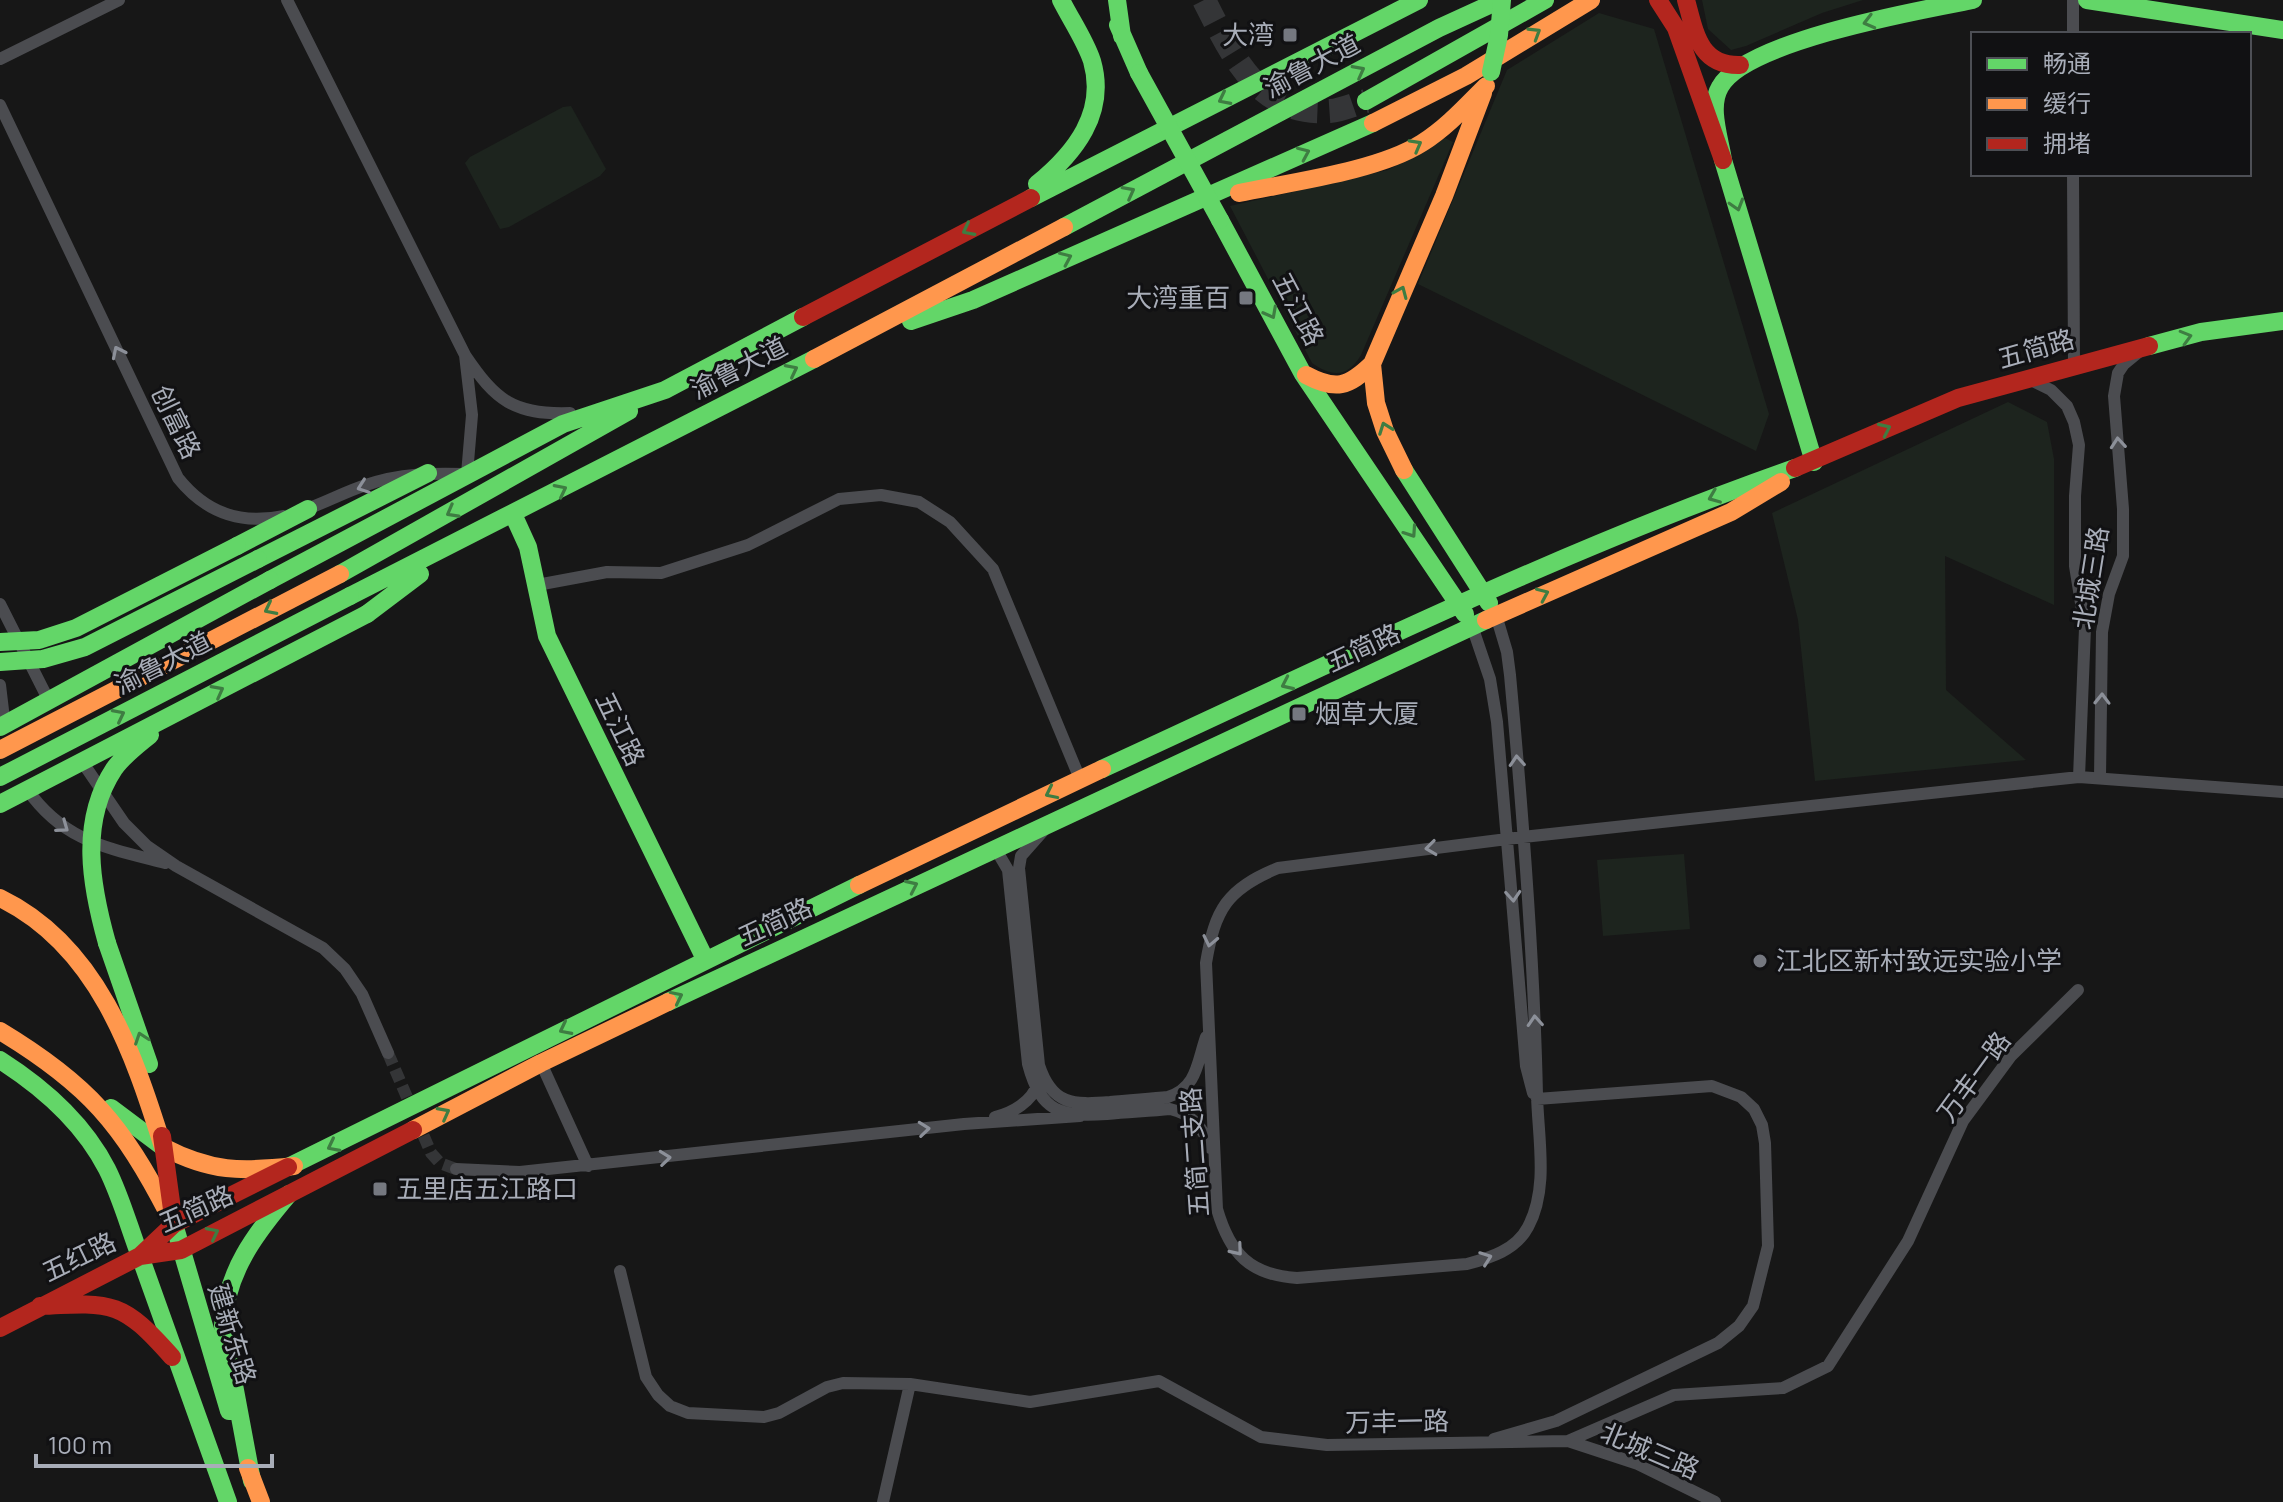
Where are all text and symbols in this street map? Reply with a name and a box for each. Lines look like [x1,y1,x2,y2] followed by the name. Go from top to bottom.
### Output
[1863,12,1877,29] one-way arrow
[1222,16,1274,52] place label: 大湾
[1257,25,1366,105] street label: 渝鲁大道
[1281,26,1299,44] marker: 大湾
[1526,28,1541,43] one-way arrow
[1971,32,2251,176] legend
[2043,46,2091,79] text: 畅通
[1350,65,1365,80] one-way arrow
[2043,86,2091,119] text: 缓行
[1218,89,1233,105] one-way arrow
[2043,126,2091,159] text: 拥堵
[1407,140,1422,155] one-way arrow
[1296,147,1310,163] one-way arrow
[1120,187,1135,202] one-way arrow
[1727,198,1743,212] one-way arrow
[961,220,976,235] one-way arrow
[1058,252,1073,268] one-way arrow
[1265,266,1333,351] street label: 五江路
[1126,279,1230,315] place label: 大湾重百
[1392,286,1408,300] one-way arrow
[1237,289,1255,307] marker: 大湾重百
[1261,305,1276,319] one-way arrow
[1993,320,2078,376] street label: 五简路
[684,327,793,407] street label: 渝鲁大道
[2179,329,2193,346] one-way arrow
[112,346,128,361] one-way arrow
[783,364,798,379] one-way arrow
[144,379,210,465] street label: 创富路
[1378,422,1395,436] one-way arrow
[1876,422,1891,438] one-way arrow
[2110,436,2127,449] one-way arrow
[357,477,371,493] one-way arrow
[552,484,567,499] one-way arrow
[1708,487,1722,504] one-way arrow
[446,502,461,518] one-way arrow
[1401,523,1416,537] one-way arrow
[2064,524,2116,632] street label: 北城三路
[1535,588,1550,604] one-way arrow
[264,600,279,615] one-way arrow
[1320,614,1406,680] street label: 五简路
[108,622,217,702] street label: 渝鲁大道
[1281,675,1296,691] one-way arrow
[210,686,225,701] one-way arrow
[588,686,654,772] street label: 五江路
[2093,692,2111,705] one-way arrow
[1315,695,1419,731] place label: 烟草大厦
[1290,705,1308,723] marker: 烟草大厦
[110,709,125,725] one-way arrow
[1509,754,1526,767] one-way arrow
[1045,783,1059,799] one-way arrow
[55,817,69,832] one-way arrow
[1424,840,1437,857] one-way arrow
[903,880,918,896] one-way arrow
[732,888,818,954] street label: 五简路
[1504,890,1521,903] one-way arrow
[1202,933,1219,947] one-way arrow
[1776,942,2062,978] place label: 江北区新村致远实验小学
[1751,952,1769,970] marker: 江北区新村致远实验小学
[668,991,683,1007] one-way arrow
[1526,1014,1543,1027] one-way arrow
[559,1019,574,1035] one-way arrow
[1928,1024,2018,1129] street label: 万丰一路
[135,1031,151,1045] one-way arrow
[1172,1086,1216,1218] street label: 五简二支路
[435,1108,450,1123] one-way arrow
[918,1120,931,1137] one-way arrow
[327,1136,342,1152] one-way arrow
[658,1150,672,1167] one-way arrow
[396,1170,578,1206] place label: 五里店五江路口
[153,1176,239,1240] street label: 五简路
[371,1180,389,1198] marker: 五里店五江路口
[36,1223,122,1289] street label: 五红路
[205,1228,220,1243] one-way arrow
[1227,1241,1242,1256] one-way arrow
[1478,1251,1492,1267] one-way arrow
[201,1279,265,1389] street label: 建新东路
[1345,1402,1449,1440] street label: 万丰一路
[1595,1413,1705,1487] street label: 北城三路
[36,1418,272,1468] scale bar
[48,1428,112,1461] text: 100 m

